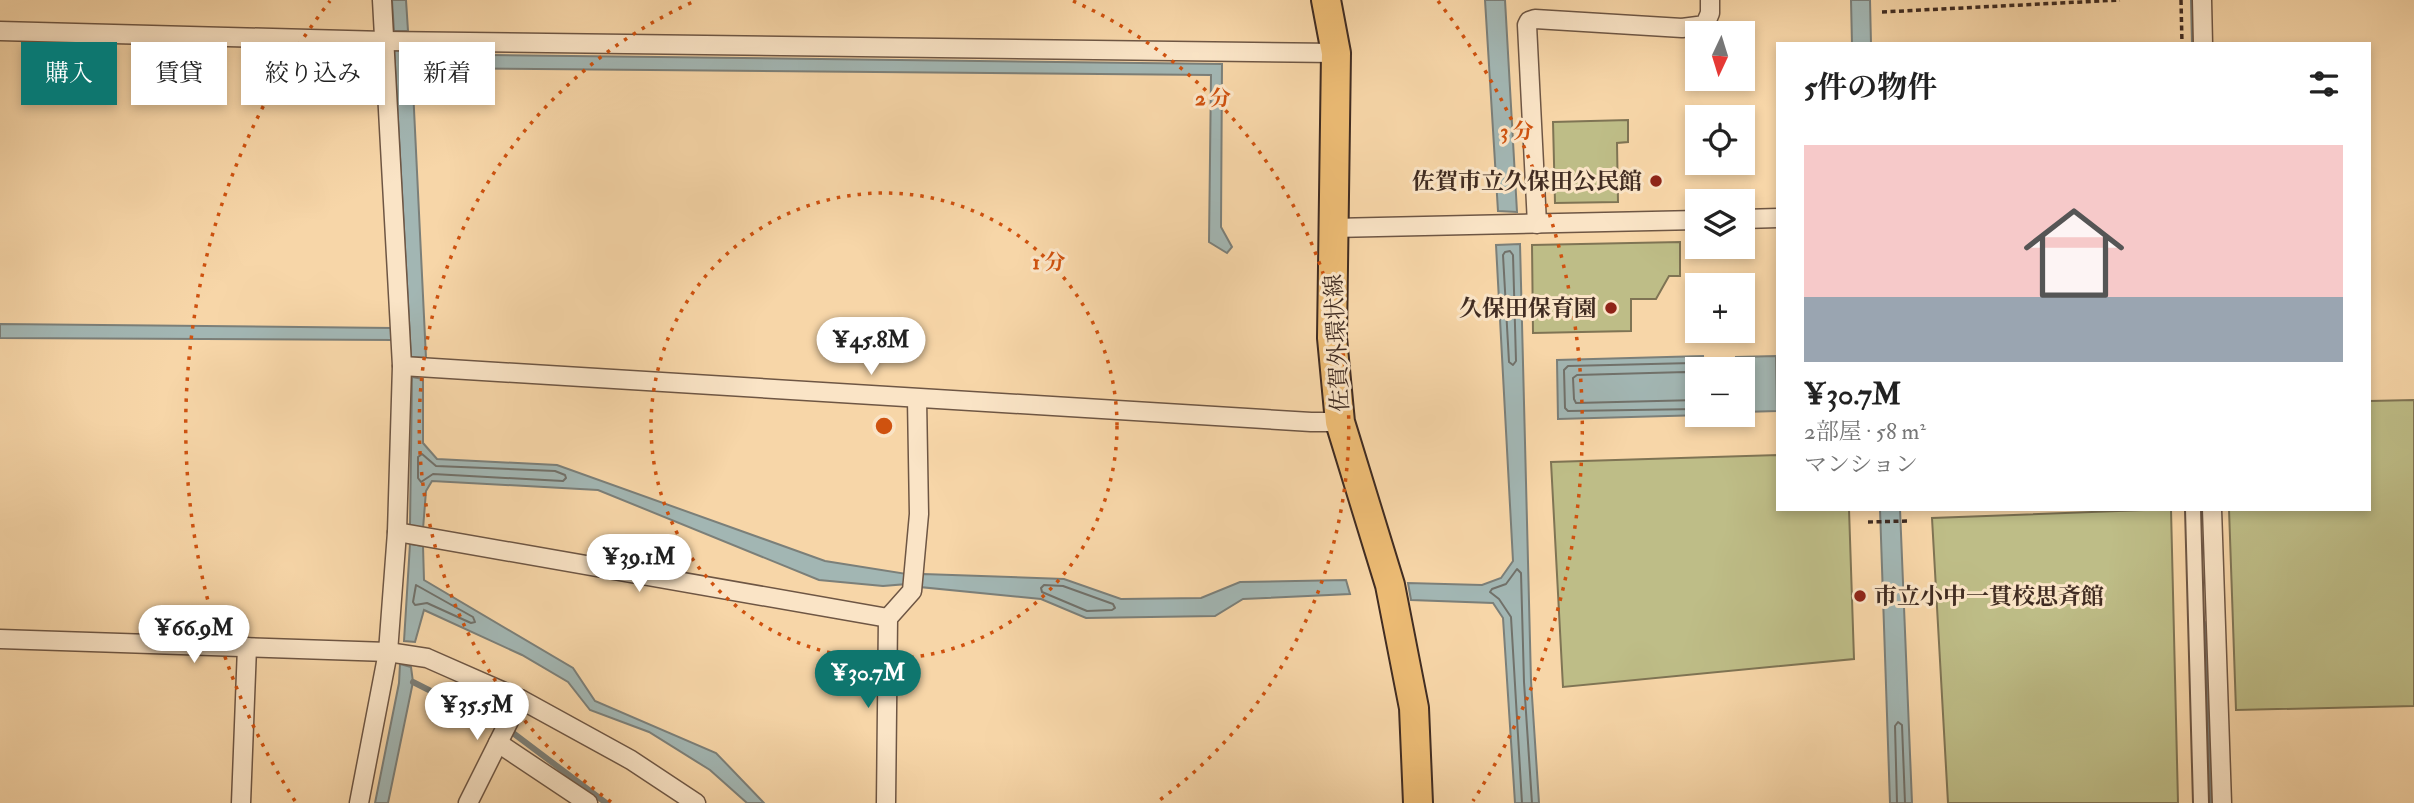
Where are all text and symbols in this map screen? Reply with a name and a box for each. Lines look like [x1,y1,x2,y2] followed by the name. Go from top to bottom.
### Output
[1685,21,1755,91] north arrow
[1685,21,1755,427] map controls
[21,42,117,105] chip: 購入
[131,42,227,105] chip: 賃貸
[241,42,385,105] chip: 絞り込み
[399,42,495,105] chip: 新着
[2305,65,2343,103] icon: filters
[1804,69,1937,106] text: 5件の物件
[1195,85,1231,112] text: 2 分
[1685,105,1755,175] button: locate
[1500,118,1534,145] text: 3 分
[1412,167,1642,196] place label: 佐賀市立久保田公民館
[1648,173,1664,189] marker: 佐賀市立久保田公民館
[1685,189,1755,259] button: layers
[2011,190,2137,316] icon: home
[1033,249,1065,276] text: 1 分
[1319,273,1355,413] street label: 佐賀外環状線
[1685,273,1755,343] button: +
[1459,294,1597,323] place label: 久保田保育園
[1603,300,1619,316] marker: 久保田保育園
[814,318,928,377] pin: ¥45.8M
[833,325,909,354] text: ¥45.8M
[1685,357,1755,427] button: −
[1804,376,1901,413] text: ¥30.7M
[872,414,896,438] centre of rings
[1804,417,1926,446] text: 2部屋 · 58 m²
[1804,450,1918,479] text: マンション
[582,534,696,594] pin: ¥39.1M
[603,542,675,571] text: ¥39.1M
[1874,582,2104,611] place label: 市立小中一貫校思斉館
[1852,588,1868,604] marker: 市立小中一貫校思斉館
[137,606,251,665] pin: ¥66.9M
[155,613,233,642] text: ¥66.9M
[811,650,925,710] pin: ¥30.7M
[831,658,905,687] text: ¥30.7M
[420,682,534,742] pin: ¥35.5M
[441,690,513,719] text: ¥35.5M

